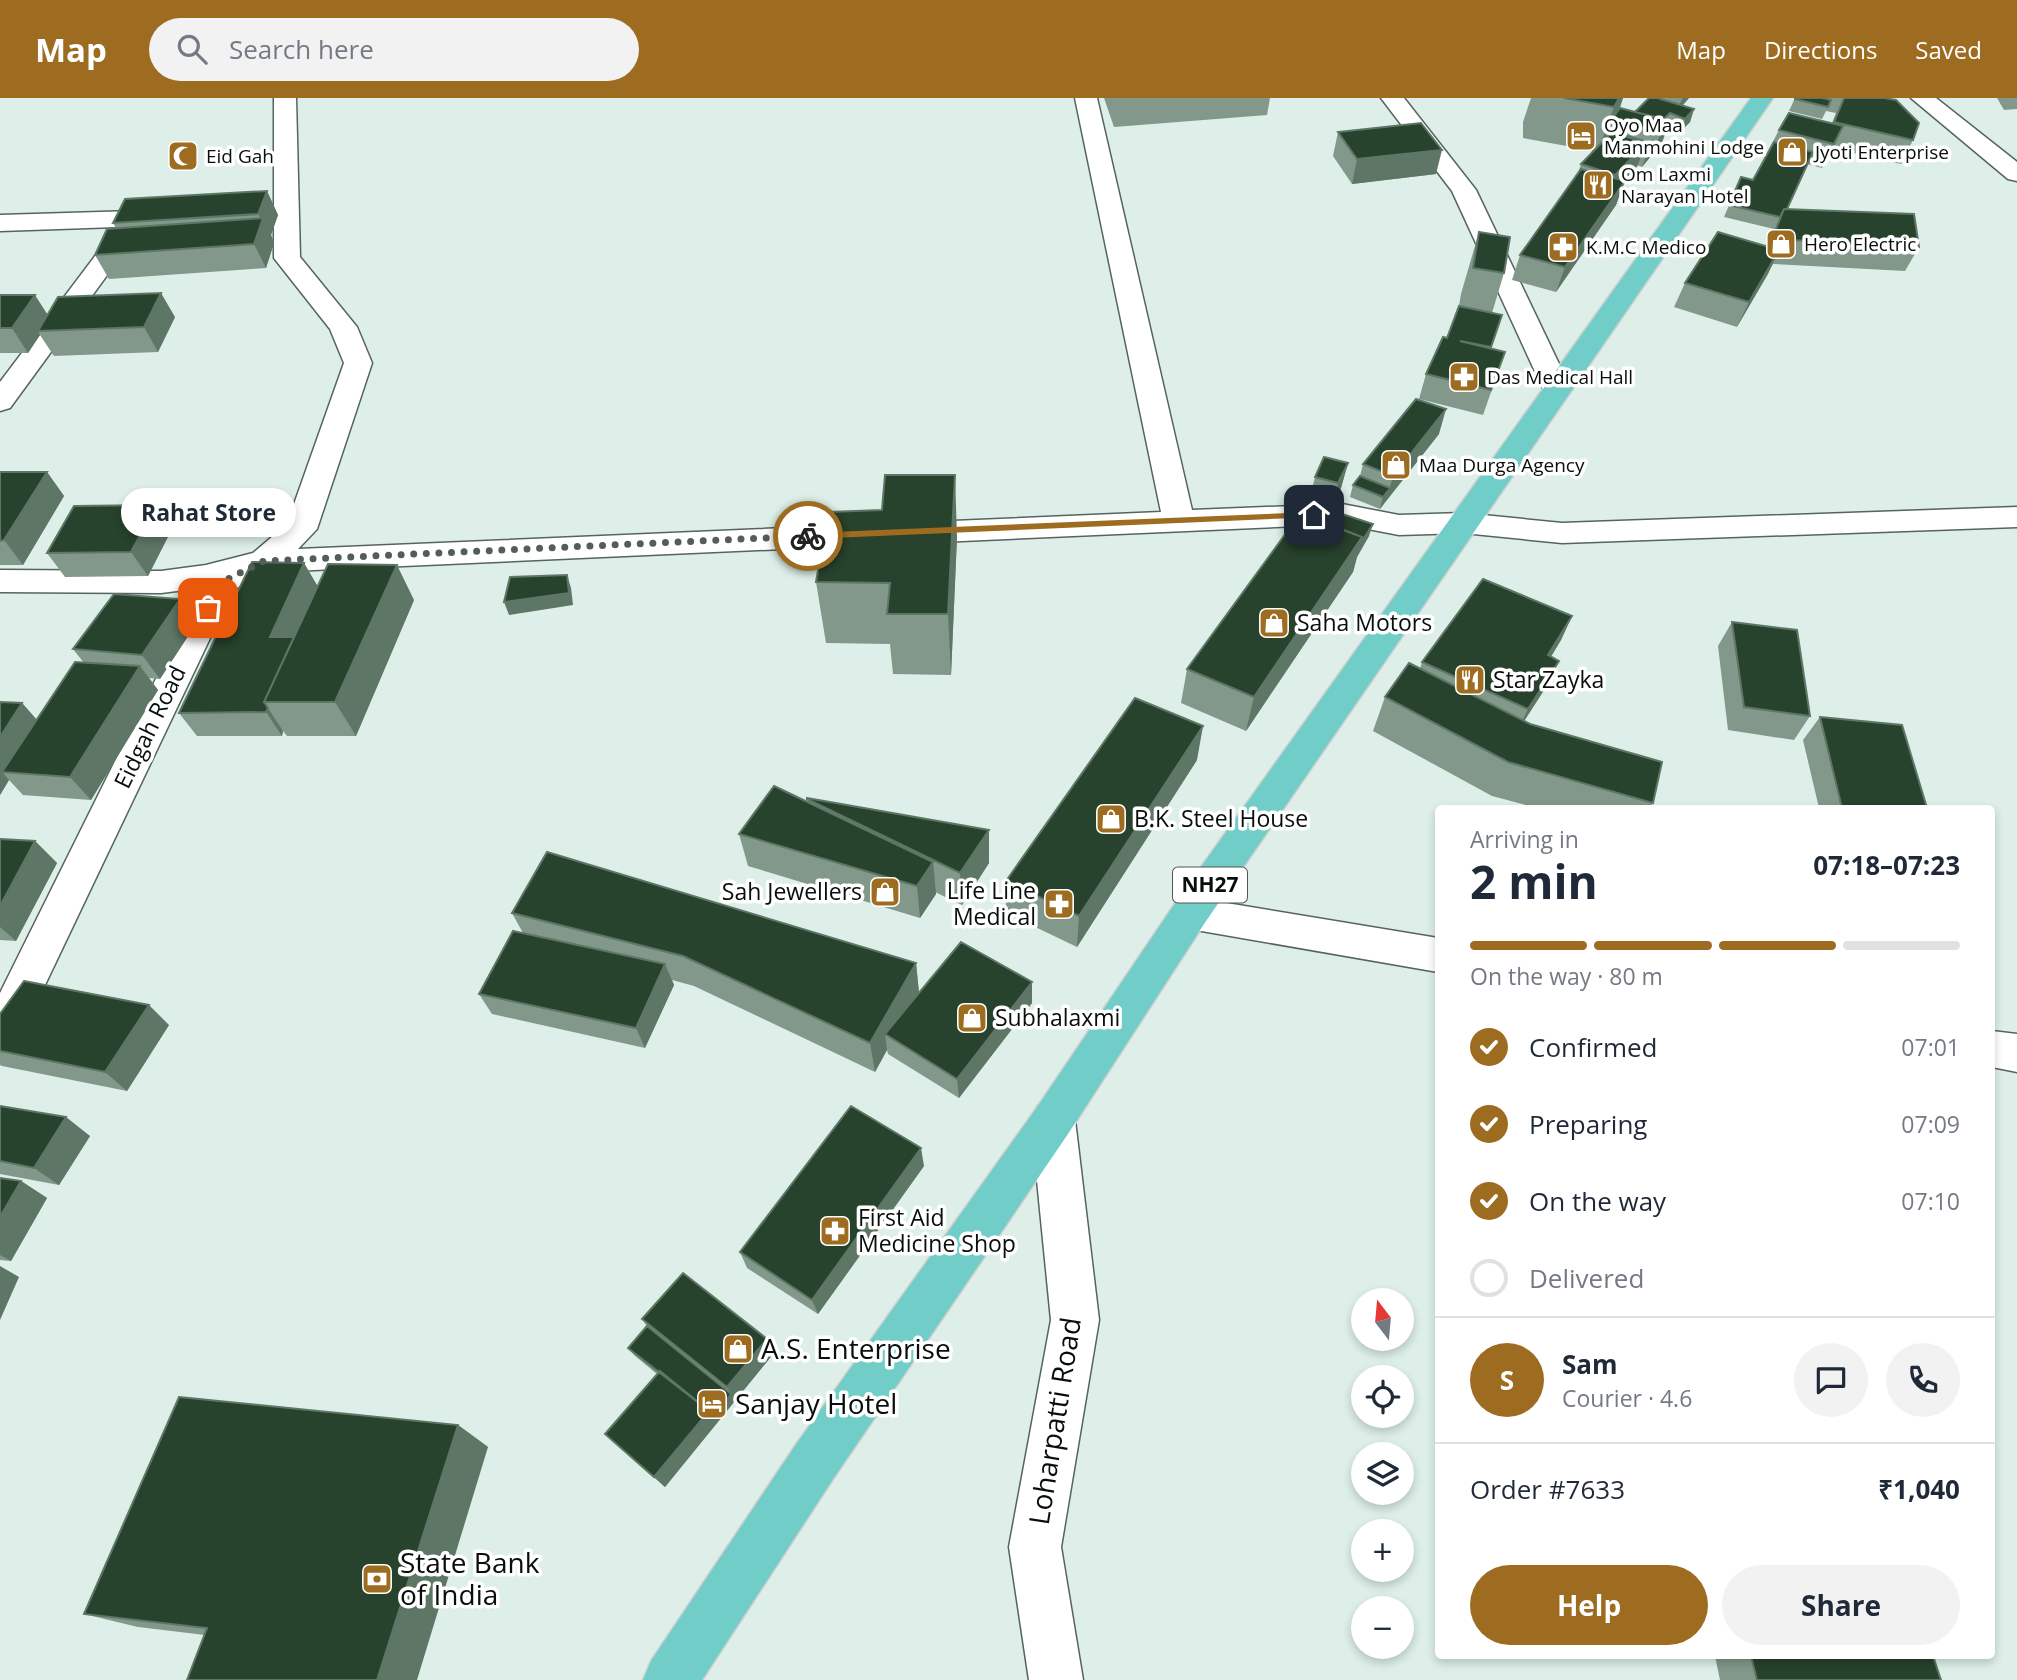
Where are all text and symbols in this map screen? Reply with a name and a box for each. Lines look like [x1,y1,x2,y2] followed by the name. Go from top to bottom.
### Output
[149,18,639,81] search box
[35,27,107,72] text: Map
[173,30,211,68] icon: search
[229,31,374,67] text: Search here
[1676,33,1726,66] text: Map
[1764,33,1877,66] text: Directions
[1915,33,1982,66] text: Saved
[1604,112,1764,160] place label: Oyo Maa Manmohini Lodge
[1564,119,1598,153] hotel icon: Oyo Maa Manmohini Lodge
[1775,135,1809,169] shop icon: Jyoti Enterprise
[166,139,200,173] mosque icon: Eid Gah
[1813,139,1949,165] place label: Jyoti Enterprise
[206,143,274,169] place label: Eid Gah
[1621,161,1749,209] place label: Om Laxmi Narayan Hotel
[1581,168,1615,202] restaurant icon: Om Laxmi Narayan Hotel
[1764,227,1798,261] shop icon: Hero Electric
[1546,230,1580,264] pharmacy icon: K.M.C Medico
[1804,231,1916,257] place label: Hero Electric
[1586,234,1706,260] place label: K.M.C Medico
[1447,360,1481,394] pharmacy icon: Das Medical Hall
[1487,364,1633,390] place label: Das Medical Hall
[1379,448,1413,482] shop icon: Maa Durga Agency
[1419,452,1585,478] place label: Maa Durga Agency
[1284,485,1344,545] pin
[120,489,296,538] callout: Rahat Store
[141,496,276,528] text: Rahat Store
[1295,496,1333,534] icon: home
[773,501,843,571] courier
[789,517,827,555] icon: bike
[178,578,238,638] pin
[189,589,227,627] icon: bag
[1257,606,1291,640] shop icon: Saha Motors
[1297,606,1432,638] place label: Saha Motors
[106,660,193,793] street label: Eidgah Road
[1453,663,1487,697] restaurant icon: Star Zayka
[1493,663,1604,695] place label: Star Zayka
[1094,802,1128,836] shop icon: B.K. Steel House
[1134,802,1308,834] place label: B.K. Steel House
[1470,823,1579,855] text: Arriving in
[1813,847,1960,883] text: 07:18–07:23
[1470,850,1598,912] text: 2 min
[1173,868,1247,902] road number: NH27
[947,874,1036,932] place label: Life Line Medical
[722,875,862,907] place label: Sah Jewellers
[868,875,902,909] shop icon: Sah Jewellers
[1042,887,1076,921] pharmacy icon: Life Line Medical
[1470,960,1663,992] text: On the way · 80 m
[955,1001,989,1035] shop icon: Subhalaxmi
[995,1001,1120,1033] place label: Subhalaxmi
[1470,1028,1508,1066] icon: check
[1529,1029,1657,1065] text: Confirmed
[1901,1031,1960,1063] text: 07:01
[1470,1105,1508,1143] icon: check
[1529,1106,1647,1142] text: Preparing
[1901,1108,1960,1140] text: 07:09
[1470,1182,1508,1220] icon: check
[1529,1183,1666,1219] text: On the way
[1901,1185,1960,1217] text: 07:10
[858,1201,1016,1259] place label: First Aid Medicine Shop
[818,1214,852,1248] pharmacy icon: First Aid Medicine Shop
[1529,1260,1644,1296] text: Delivered
[1351,1288,1414,1351] north arrow
[1351,1288,1414,1659] map controls
[1019,1314,1089,1527] street label: Loharpatti Road
[761,1329,951,1367] place label: A.S. Enterprise
[721,1332,755,1366] shop icon: A.S. Enterprise
[1794,1343,1868,1417] button: chat
[1886,1343,1960,1417] button: phone
[1562,1346,1618,1382] text: Sam
[1500,1362,1514,1398] text: S
[1351,1365,1414,1428] button: locate
[1562,1382,1692,1414] text: Courier · 4.6
[735,1384,897,1422] place label: Sanjay Hotel
[695,1387,729,1421] hotel icon: Sanjay Hotel
[1351,1442,1414,1505] button: layers
[1470,1471,1625,1507] text: Order #7633
[1878,1471,1960,1507] text: ₹1,040
[1351,1519,1414,1582] button: +
[400,1543,540,1613] place label: State Bank of India
[360,1562,394,1596] bank icon: State Bank of India
[1470,1565,1708,1645] button: Help
[1722,1565,1960,1645] button: Share
[1351,1596,1414,1659] button: −

